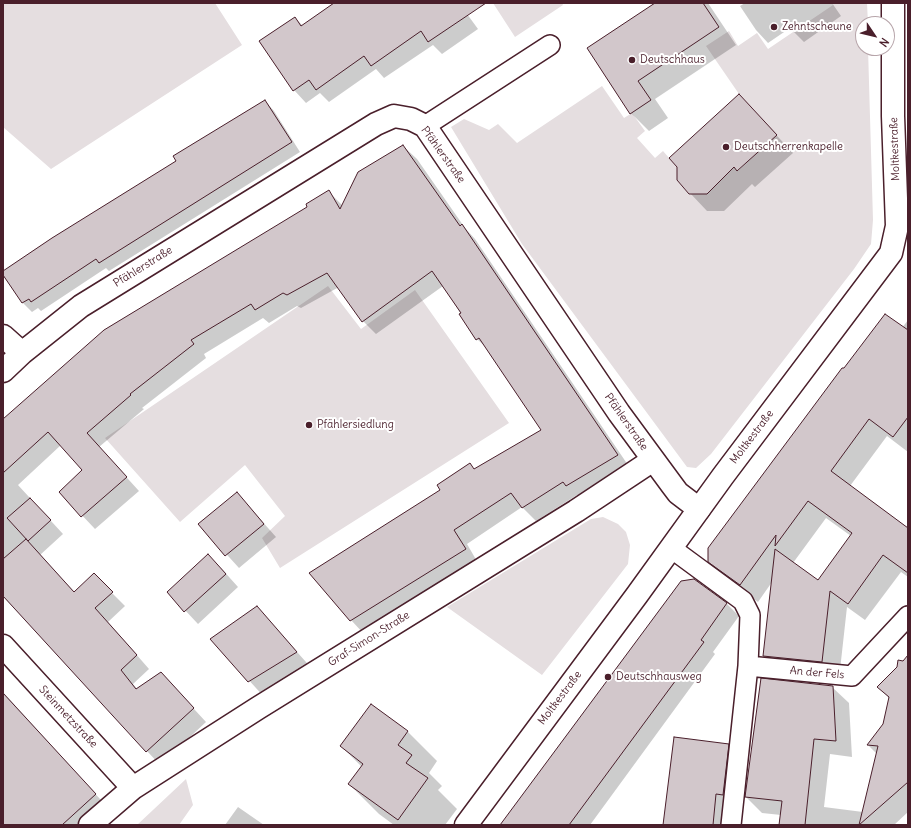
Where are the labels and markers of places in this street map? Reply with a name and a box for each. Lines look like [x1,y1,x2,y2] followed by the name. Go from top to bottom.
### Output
[782,20,852,34] place label: Zehntscheune
[769,22,779,32] marker: Zehntscheune
[640,53,705,67] place label: Deutschhaus
[627,55,637,65] marker: Deutschhaus
[734,140,843,154] place label: Deutschherrenkapelle
[721,142,731,152] marker: Deutschherrenkapelle
[317,418,394,432] place label: Pfählersiedlung
[304,420,314,430] marker: Pfählersiedlung
[616,670,702,684] place label: Deutschhausweg
[603,672,613,682] marker: Deutschhausweg

